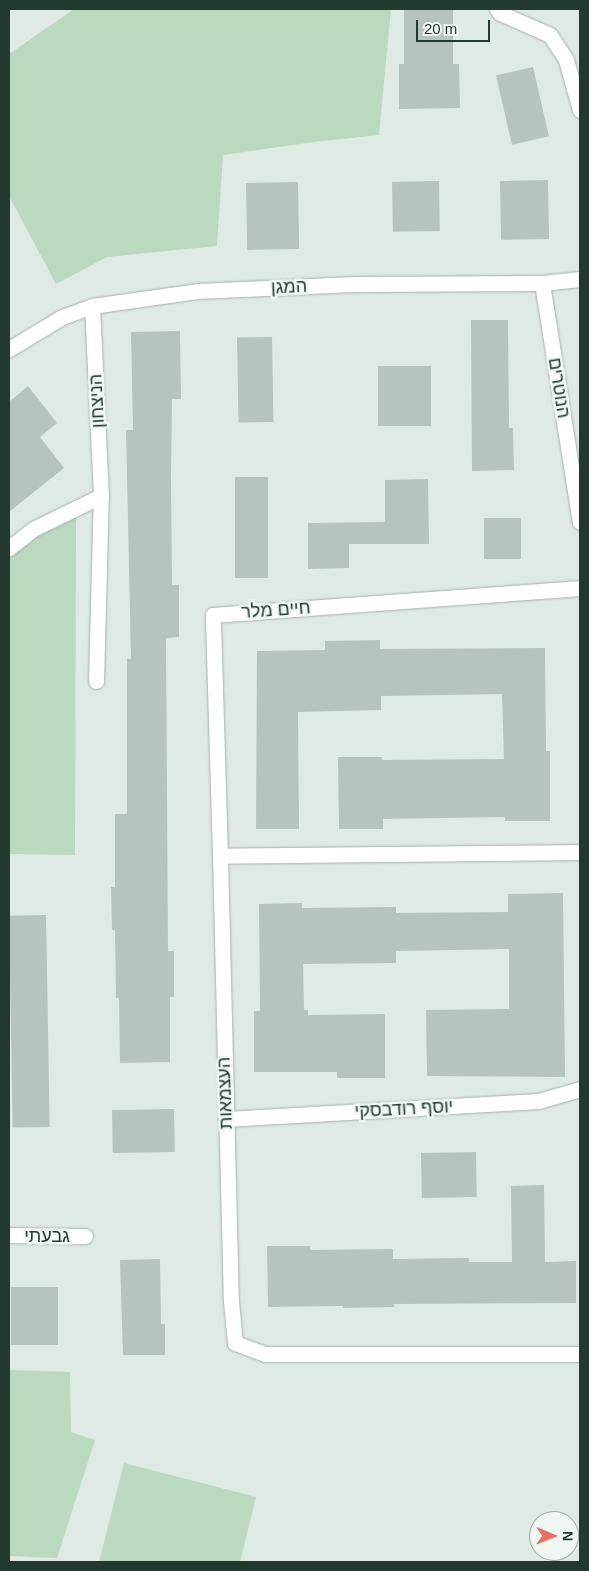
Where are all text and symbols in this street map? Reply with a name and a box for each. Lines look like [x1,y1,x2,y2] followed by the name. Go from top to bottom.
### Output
[419,10,493,42] scale bar
[424,20,457,37] text: 20 m
[270,275,308,299] street label: המגן
[544,356,574,420] street label: הנוטרים
[85,373,109,429] street label: הניצחון
[241,597,311,623] street label: חיים מלר
[213,1056,237,1130] street label: העצמאות
[354,1096,454,1122] street label: יוסף רודבסקי
[24,1225,70,1247] street label: גבעתי
[529,1511,579,1561] north arrow
[560,1531,576,1541] text: N

